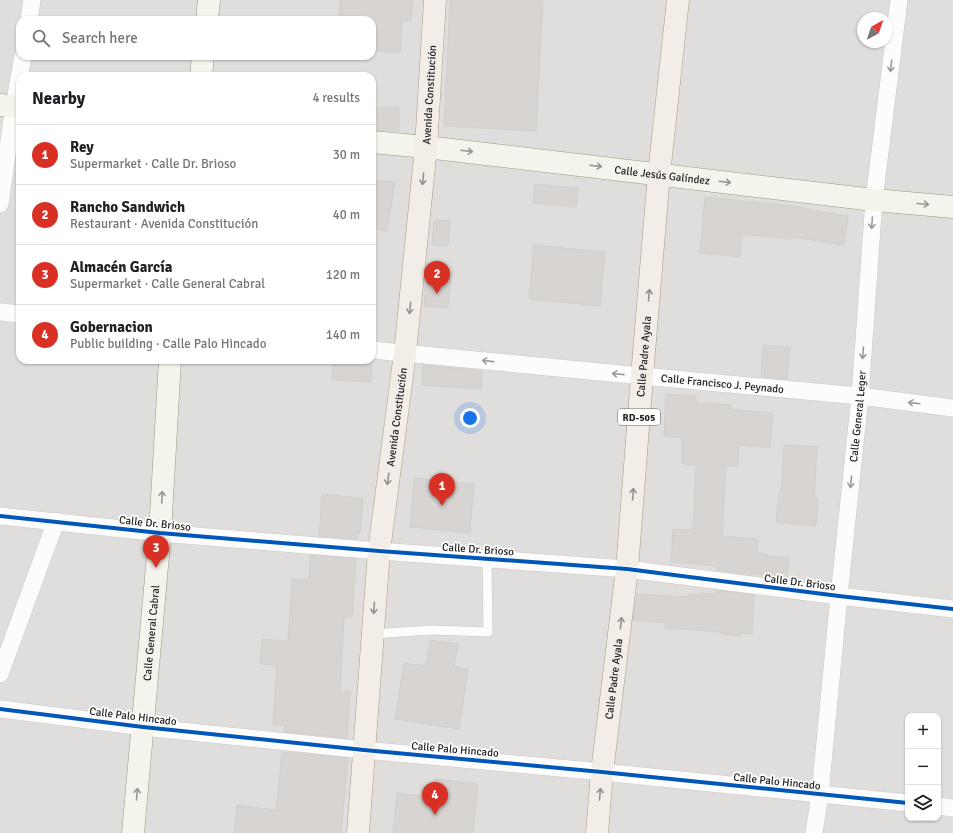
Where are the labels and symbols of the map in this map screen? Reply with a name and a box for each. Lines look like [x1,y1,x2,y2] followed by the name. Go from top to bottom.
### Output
[857,12,893,48] north arrow
[420,45,439,145] street label: Avenida Constitución
[887,60,895,73] one-way arrow
[460,148,473,155] one-way arrow
[589,163,602,170] one-way arrow
[614,163,711,188] street label: Calle Jesús Galíndez
[419,172,426,185] one-way arrow
[718,178,731,186] one-way arrow
[916,201,929,208] one-way arrow
[869,216,876,229] one-way arrow
[424,261,450,294] pin: 2
[645,289,652,302] one-way arrow
[406,301,414,314] one-way arrow
[634,315,654,398] street label: Calle Padre Ayala
[859,346,866,359] one-way arrow
[482,358,495,365] one-way arrow
[384,367,410,467] street label: Avenida Constitución
[612,370,625,378] one-way arrow
[847,370,869,463] street label: Calle General Leger
[660,372,785,396] street label: Calle Francisco J. Peynado
[908,399,921,407] one-way arrow
[460,408,480,428] your location
[618,409,660,425] road number: RD-505
[385,472,392,485] one-way arrow
[429,473,455,506] pin: 1
[847,475,854,488] one-way arrow
[629,488,636,501] one-way arrow
[158,491,165,504] one-way arrow
[118,513,192,534] street label: Calle Dr. Brioso
[143,535,169,568] pin: 3
[442,541,515,559] street label: Calle Dr. Brioso
[763,572,837,593] street label: Calle Dr. Brioso
[141,584,162,681] street label: Calle General Cabral
[371,601,378,614] one-way arrow
[617,617,624,630] one-way arrow
[603,637,625,720] street label: Calle Padre Ayala
[89,705,178,728] street label: Calle Palo Hincado
[411,739,500,760] street label: Calle Palo Hincado
[733,770,822,793] street label: Calle Palo Hincado
[422,782,448,815] pin: 4
[133,788,140,801] one-way arrow
[596,788,604,801] one-way arrow

